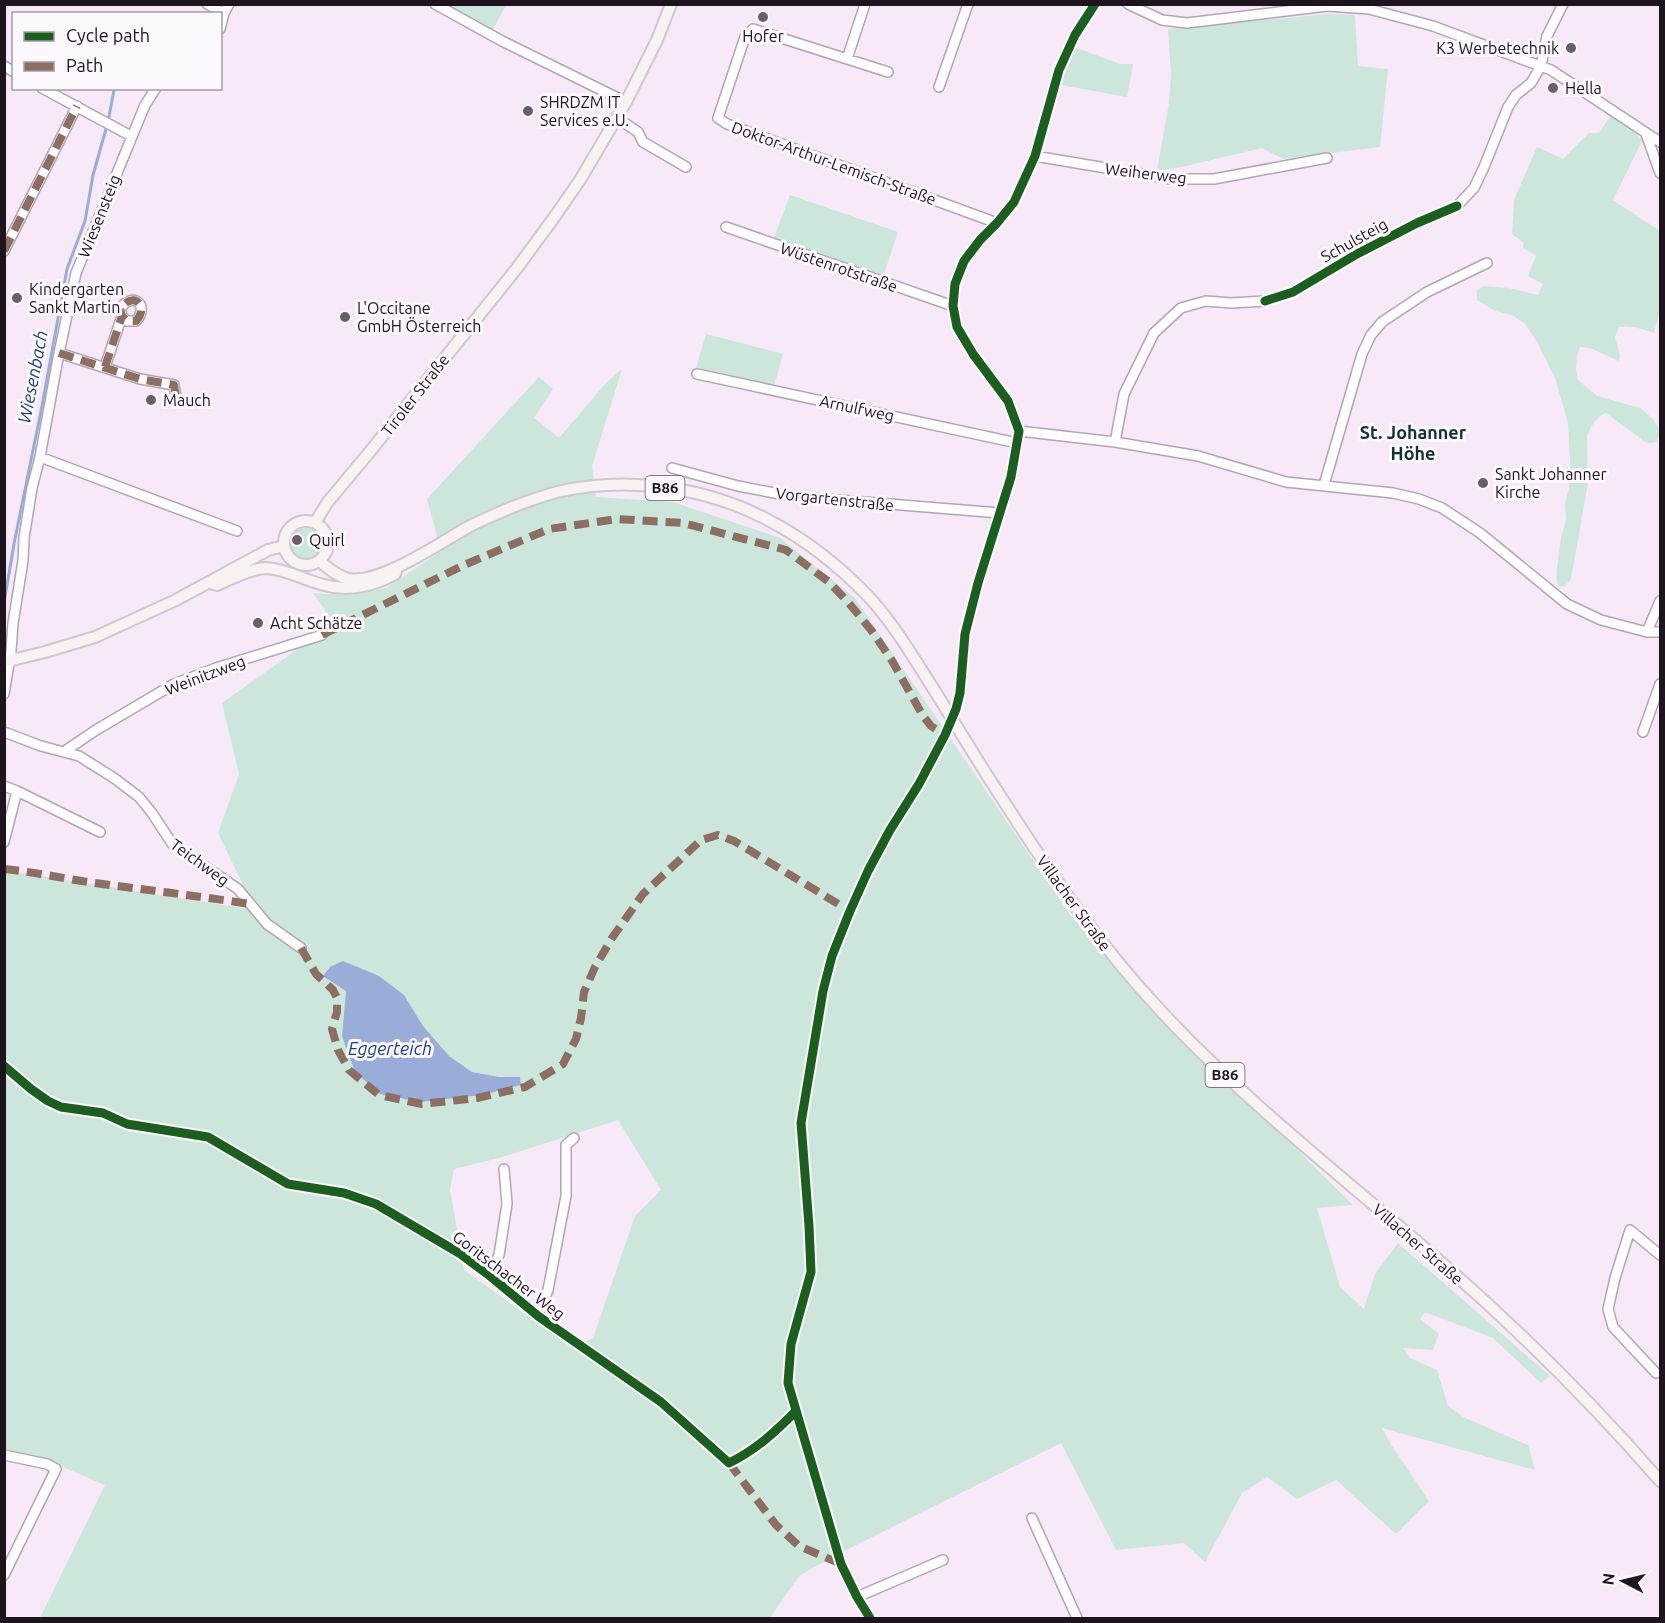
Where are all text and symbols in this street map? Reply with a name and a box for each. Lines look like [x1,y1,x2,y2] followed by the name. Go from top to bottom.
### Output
[756,10,770,24] marker: Hofer
[12,12,222,90] legend
[66,25,150,45] text: Cycle path
[742,27,784,45] place label: Hofer
[1436,39,1559,57] place label: K3 Werbetechnik
[1564,41,1578,55] marker: K3 Werbetechnik
[66,55,103,75] text: Path
[1565,79,1602,97] place label: Hella
[1546,81,1560,95] marker: Hella
[540,93,629,129] place label: SHRDZM IT Services e.U.
[521,104,535,118] marker: SHRDZM IT Services e.U.
[729,118,939,208] street label: Doktor-Arthur-Lemisch-Straße
[1104,159,1188,187] street label: Weiherweg
[74,172,124,260] street label: Wiesensteig
[1318,214,1390,266] street label: Schulsteig
[778,239,900,295] street label: Wüstenrotstraße
[29,280,124,316] place label: Kindergarten Sankt Martin
[10,291,24,305] marker: Kindergarten Sankt Martin
[357,299,481,335] place label: L'Occitane GmbH Österreich
[338,310,352,324] marker: L'Occitane GmbH Österreich
[13,329,51,425] water label: Wiesenbach
[378,351,452,439] street label: Tiroler Straße
[163,391,211,409] place label: Mauch
[818,391,896,425] street label: Arnulfweg
[144,393,158,407] marker: Mauch
[1360,422,1467,463] district label: St. Johanner Höhe
[1495,465,1607,501] place label: Sankt Johanner Kirche
[646,476,684,500] road number: B86
[1476,476,1490,490] marker: Sankt Johanner Kirche
[775,484,895,514] street label: Vorgartenstraße
[309,531,345,549] place label: Quirl
[290,533,304,547] marker: Quirl
[270,614,362,632] place label: Acht Schätze
[251,616,265,630] marker: Acht Schätze
[162,651,248,699] street label: Weinitzweg
[167,835,233,889] street label: Teichweg
[1033,852,1115,954] street label: Villacher Straße
[348,1038,432,1058] water label: Eggerteich
[1206,1063,1244,1087] road number: B86
[1369,1200,1467,1288] street label: Villacher Straße
[449,1227,569,1323] street label: Goritschacher Weg
[1593,1551,1653,1611] north arrow
[1598,1572,1618,1586] text: N

